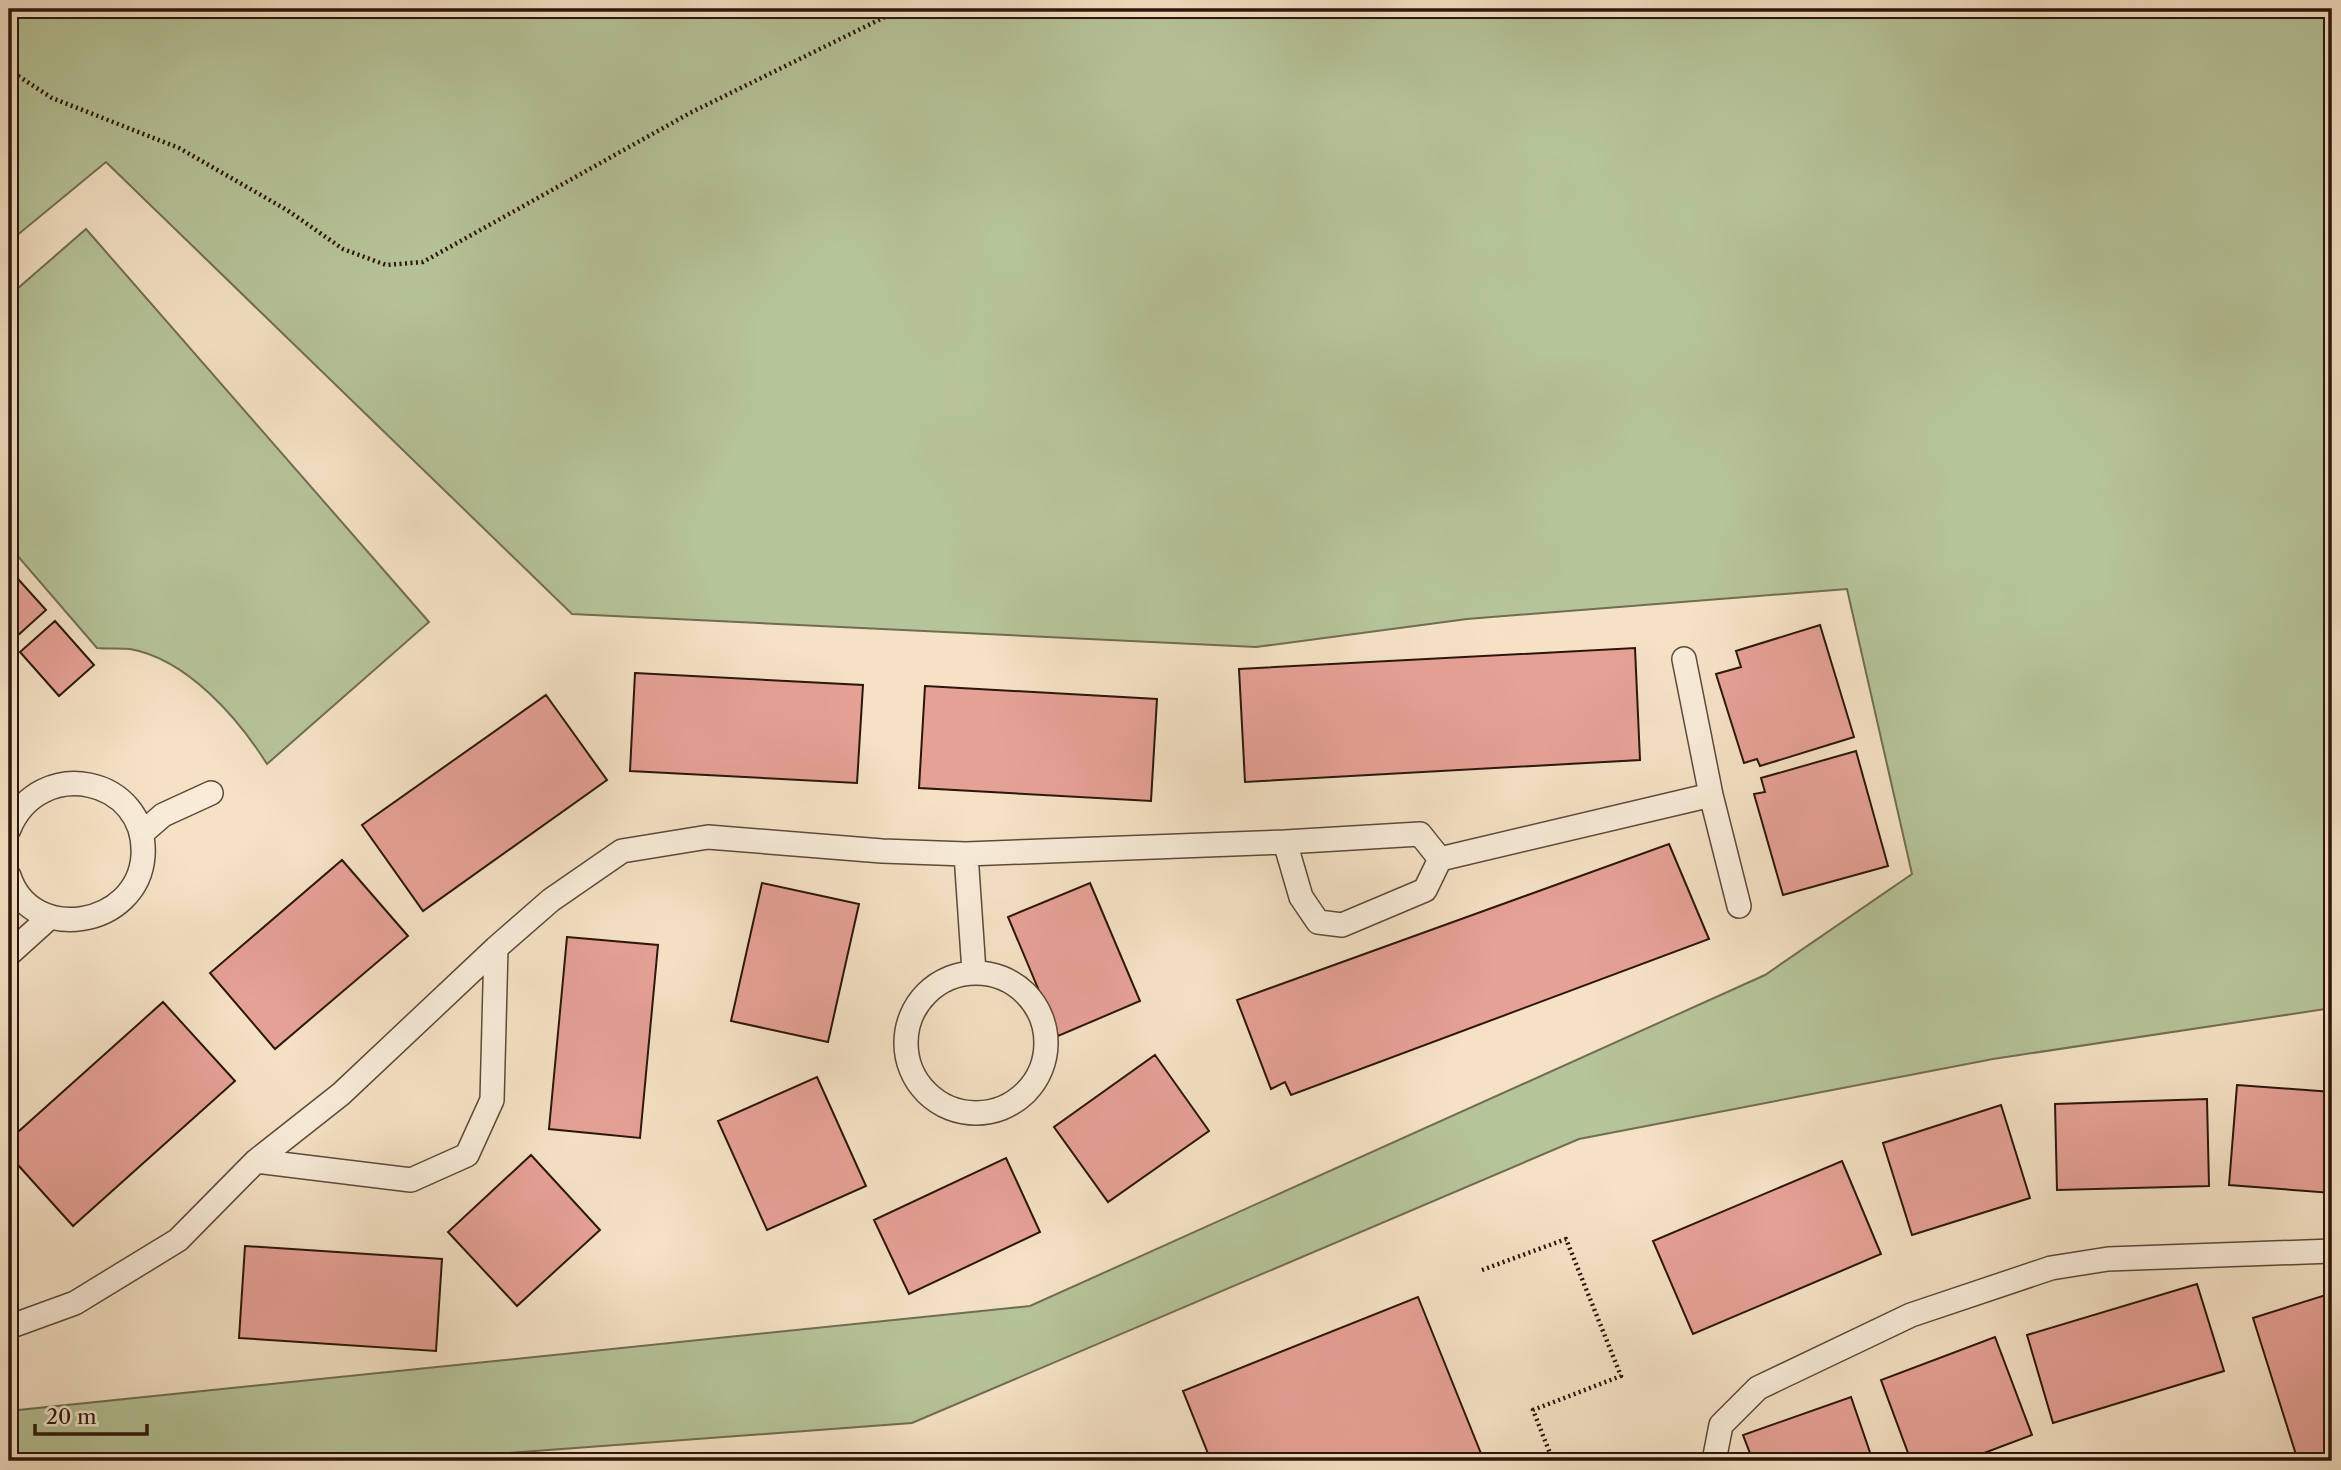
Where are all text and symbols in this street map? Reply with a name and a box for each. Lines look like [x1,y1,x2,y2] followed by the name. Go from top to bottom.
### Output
[35,1393,147,1437] scale bar
[46,1404,97,1429] text: 20 m

